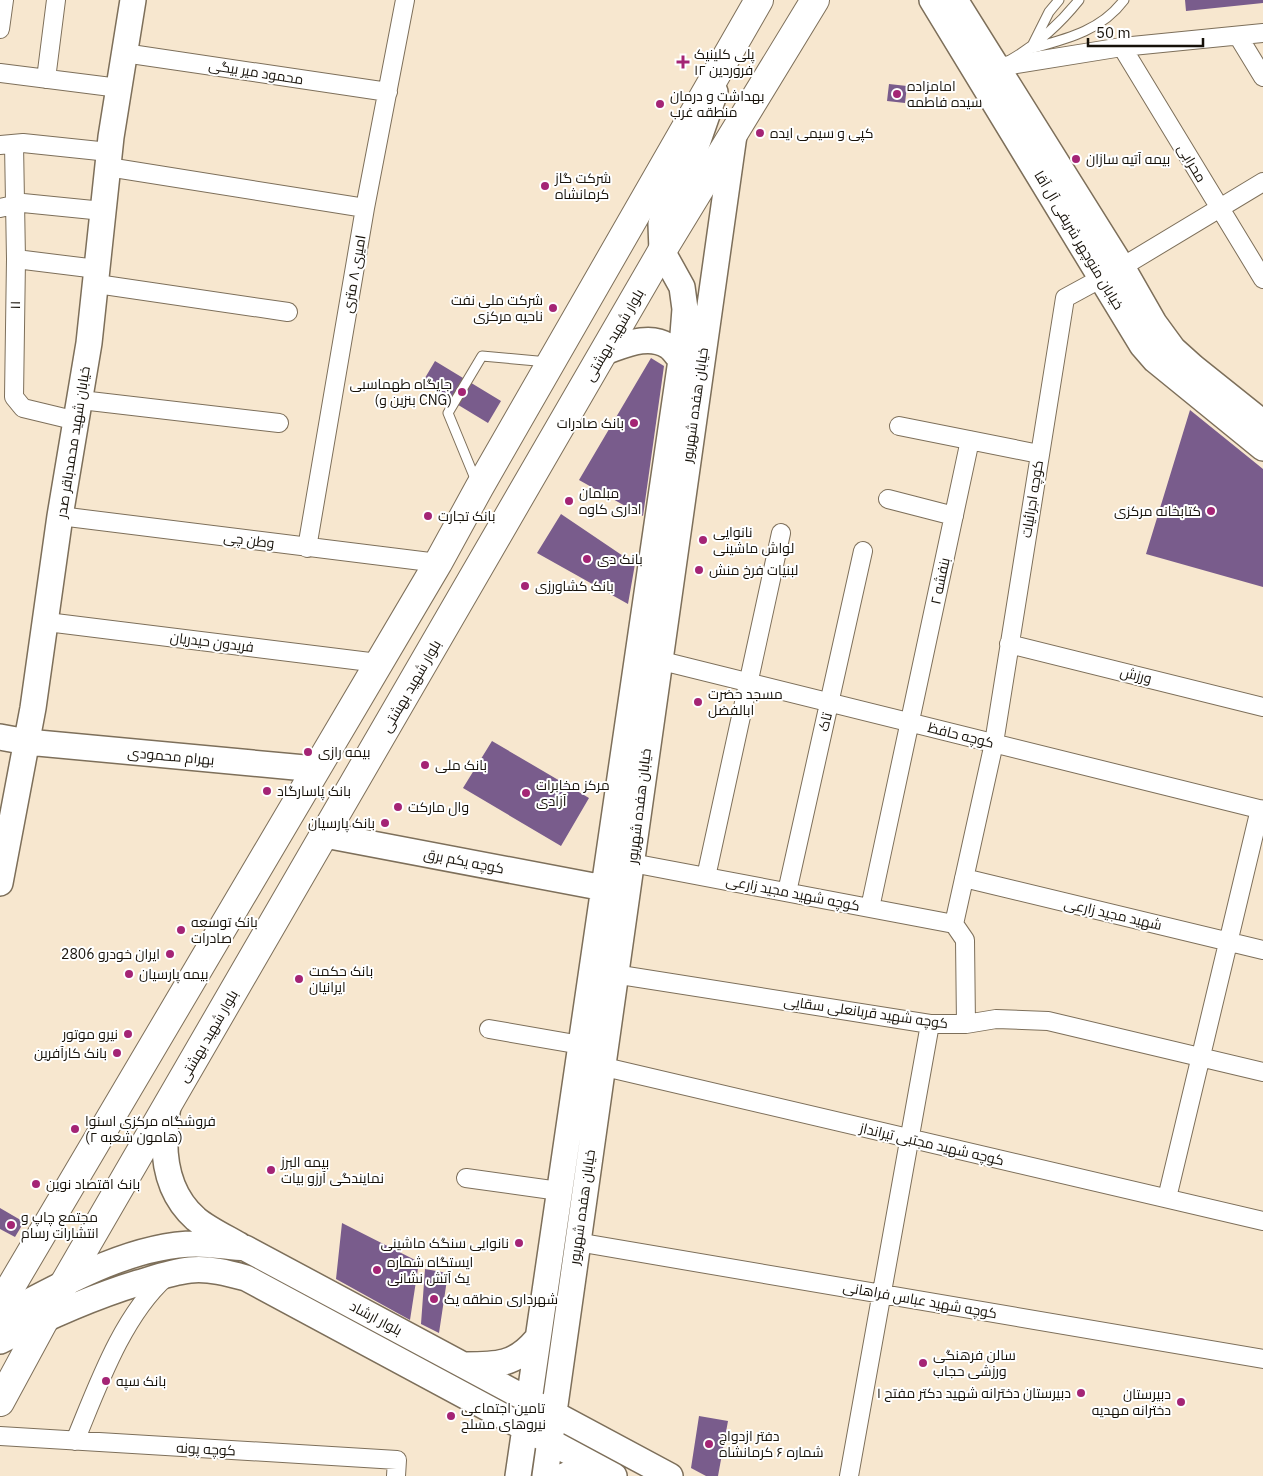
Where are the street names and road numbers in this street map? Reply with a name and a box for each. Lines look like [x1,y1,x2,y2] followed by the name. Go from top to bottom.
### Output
[207,56,305,88] street label: محمود میر بیگی
[1174,141,1210,185] street label: محرابی
[1030,167,1128,313] street label: خیابان منوچهر شریفی آل آقا
[338,234,370,314] street label: امیری ۸ متری
[580,285,648,385] street label: بلوار شهید بهشتی
[6,301,24,309] street label: ۱۱
[678,346,712,465] street label: خیابان هفده شهریور
[52,365,94,520] street label: خیابان شهید محمدباقر صدر
[1017,459,1048,539] street label: کوچه اجرائیات
[222,528,276,553] street label: وطن چی
[926,556,954,606] street label: بنفشه ۲
[169,628,255,656] street label: فریدون حیدریان
[377,636,445,736] street label: بلوار شهید بهشتی
[1118,662,1154,688] street label: ورزش
[814,711,836,733] street label: تاک
[926,718,996,753] street label: کوچه حافظ
[127,743,215,770] street label: بهرام محمودی
[623,747,655,866] street label: خیابان هفده شهریور
[422,844,506,879] street label: کوچه یکم برق
[724,871,861,916] street label: کوچه شهید مجید زارعی
[1062,894,1164,934] street label: شهید مجید زارعی
[174,986,242,1086] street label: بلوار شهید بهشتی
[783,992,949,1033] street label: کوچه شهید قربانعلی سقایی
[857,1118,1006,1170] street label: کوچه شهید مجتبی تیرانداز
[565,1148,599,1267] street label: خیابان هفده شهریور
[841,1278,999,1323] street label: کوچه شهید عباس فراهانی
[347,1297,405,1339] street label: بلوار ارشاد
[176,1438,236,1461] street label: کوچه پونه

